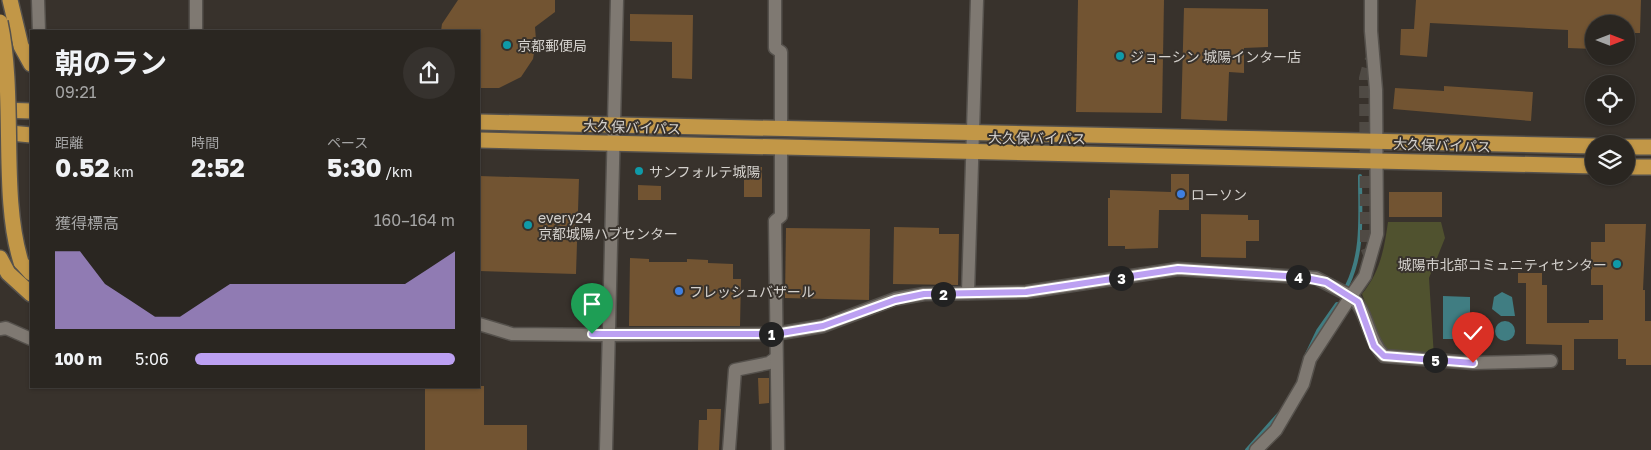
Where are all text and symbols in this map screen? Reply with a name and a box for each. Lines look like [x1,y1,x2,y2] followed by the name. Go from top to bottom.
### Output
[1585,15,1635,65] north arrow
[1585,15,1635,185] map controls
[517,37,587,54] place label: 京都郵便局
[501,39,513,51] marker: 京都郵便局
[55,46,167,79] text: 朝のラン
[403,47,455,99] button: share
[1130,48,1301,65] place label: ジョーシン 城陽インター店
[1114,50,1126,62] marker: ジョーシン 城陽インター店
[1585,75,1635,125] button: locate
[55,82,96,102] text: 09:21
[583,117,681,137] street label: 大久保バイパス
[988,129,1086,147] street label: 大久保バイパス
[55,134,83,151] text: 距離
[191,134,219,151] text: 時間
[327,134,368,151] text: ペース
[1393,135,1491,155] street label: 大久保バイパス
[1585,135,1635,185] button: layers
[55,152,110,183] text: 0.52
[191,152,245,183] text: 2:52
[327,152,382,183] text: 5:30
[110,163,134,180] text: km
[382,163,412,180] text: /km
[649,163,761,180] place label: サンフォルテ城陽
[633,165,645,177] marker: サンフォルテ城陽
[1191,186,1247,203] place label: ローソン
[1175,188,1187,200] marker: ローソン
[538,209,678,242] place label: every24 京都城陽ハブセンター
[374,210,455,230] text: 160–164 m
[55,213,119,233] text: 獲得標高
[522,219,534,231] marker: every24 京都城陽ハブセンター
[1398,256,1607,273] place label: 城陽市北部コミュニティセンター
[1611,258,1623,270] marker: 城陽市北部コミュニティセンター
[1286,264,1310,290] pin: 4
[1108,266,1134,290] pin: 3
[1294,269,1303,286] text: 4
[1117,270,1126,287] text: 3
[930,282,956,306] pin: 2
[571,283,613,334] pin
[689,283,815,300] place label: フレッシュバザール
[673,285,685,297] marker: フレッシュバザール
[939,286,948,303] text: 2
[578,290,606,318] icon: arrive
[1452,312,1494,363] pin
[1459,319,1487,347] icon: check
[758,322,784,346] pin: 1
[768,326,775,343] text: 1
[1422,348,1448,372] pin: 5
[55,349,102,369] text: 100 m
[135,349,169,369] text: 5:06
[1431,352,1440,369] text: 5

